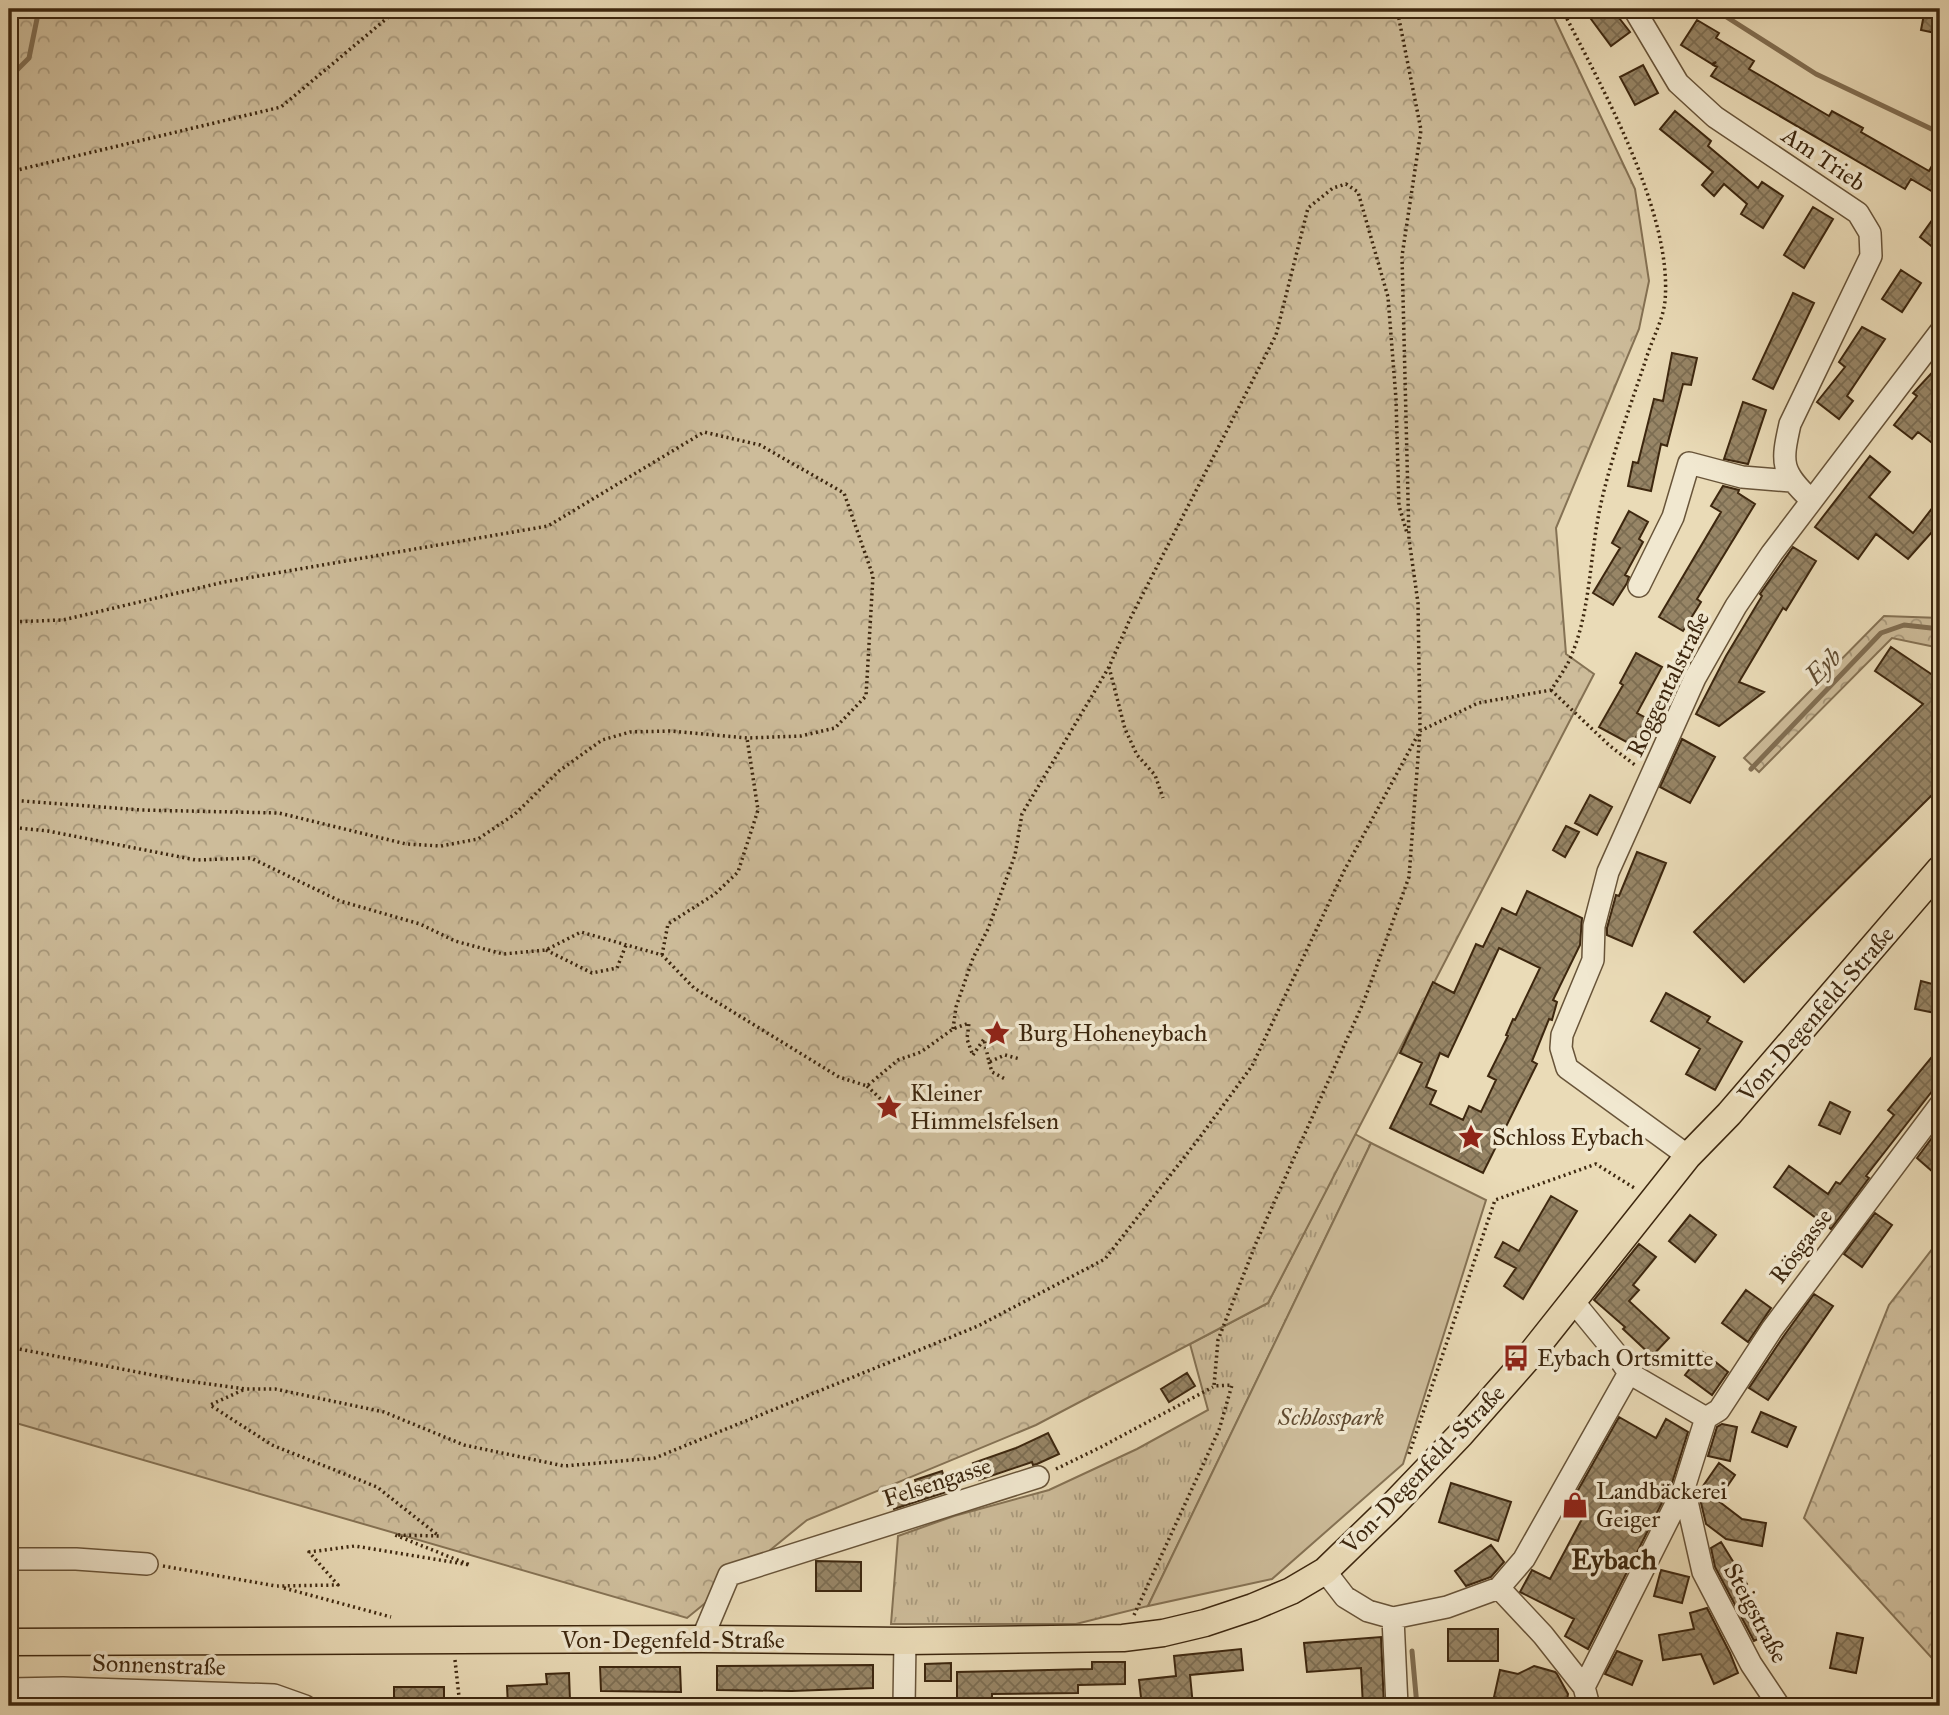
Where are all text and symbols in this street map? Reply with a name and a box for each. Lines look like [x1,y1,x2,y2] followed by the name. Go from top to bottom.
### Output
[1776,120,1872,198] street label: Am Trieb
[1620,606,1716,762] street label: Roggentalstraße
[1797,640,1849,692] water label: Eyb
[1731,920,1901,1109] street label: Von-Degenfeld-Straße
[982,1018,1012,1048] place icon: Burg Hoheneybach
[1018,1018,1207,1048] place label: Burg Hoheneybach
[910,1078,1059,1136] place label: Kleiner Himmelsfelsen
[874,1092,904,1122] place icon: Kleiner Himmelsfelsen
[1456,1122,1486,1152] place icon: Schloss Eybach
[1492,1122,1644,1152] place label: Schloss Eybach
[1763,1202,1839,1290] street label: Rösgasse
[1501,1343,1531,1373] bus stop icon: Eybach Ortsmitte
[1537,1343,1714,1373] place label: Eybach Ortsmitte
[1334,1378,1511,1560] street label: Von-Degenfeld-Straße
[1277,1402,1384,1432] park label: Schlosspark
[879,1450,995,1514] street label: Felsengasse
[1596,1476,1728,1534] place label: Landbäckerei Geiger
[1560,1490,1590,1520] shop icon: Landbäckerei Geiger
[1571,1542,1657,1577] district label: Eybach
[1717,1558,1795,1668] street label: Steigstraße
[560,1625,785,1655] street label: Von-Degenfeld-Straße
[92,1648,226,1682] street label: Sonnenstraße

